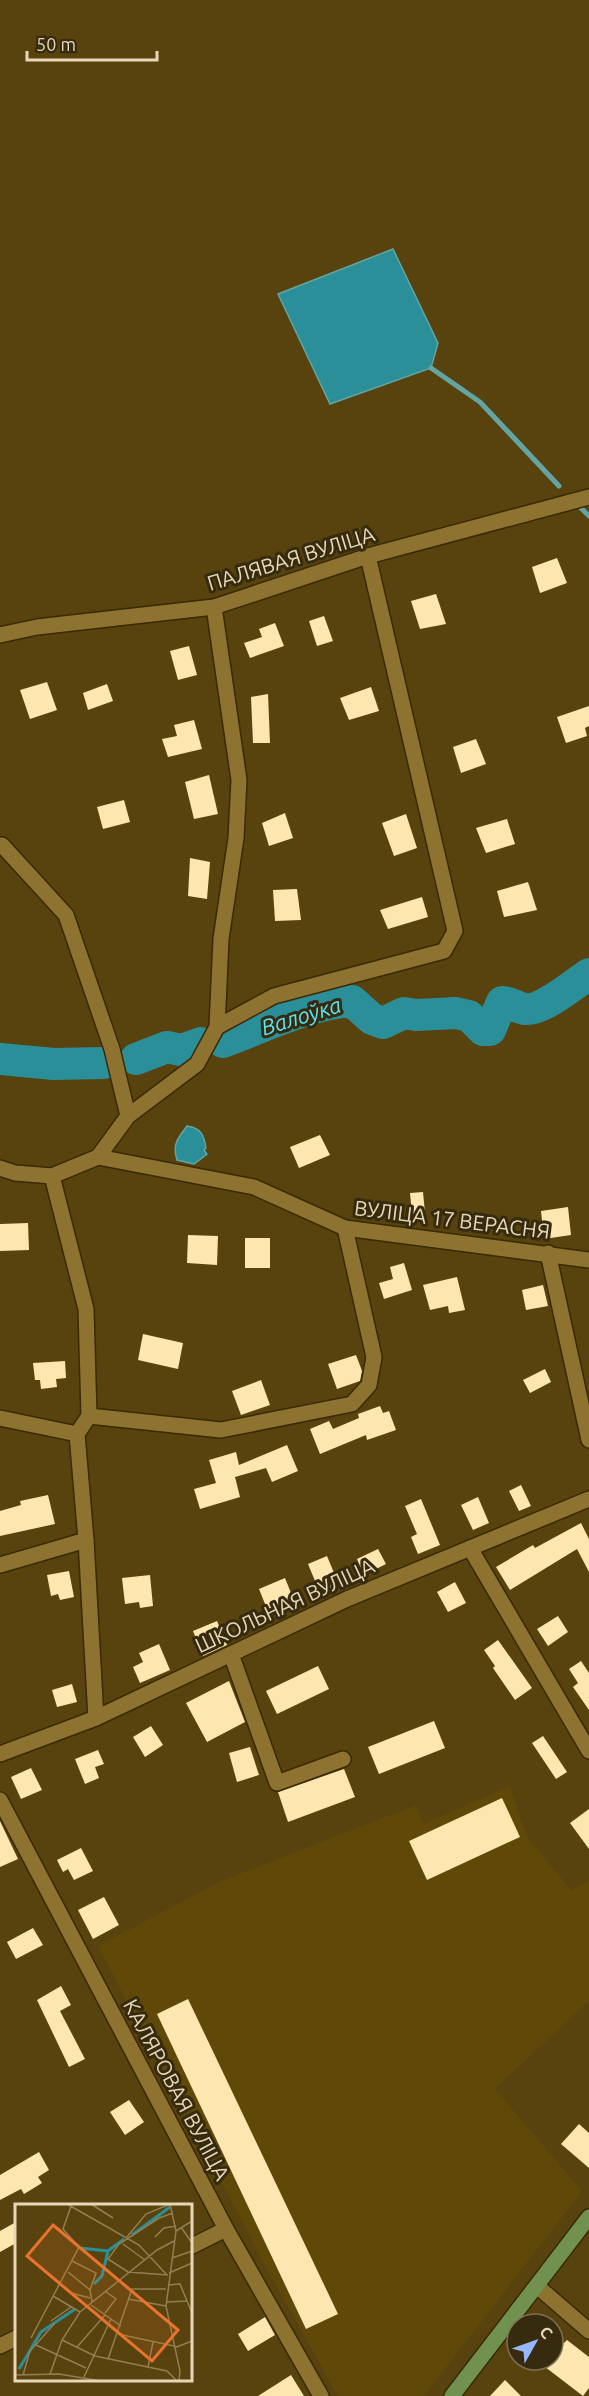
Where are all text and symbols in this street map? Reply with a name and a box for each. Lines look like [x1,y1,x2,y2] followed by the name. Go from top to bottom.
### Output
[27,24,158,62] scale bar
[36,34,76,54] text: 50 m
[204,521,378,595] street label: ПАЛЯВАЯ ВУЛІЦА
[258,991,344,1040] water label: Валоўка
[353,1195,551,1243] street label: ВУЛІЦА 17 ВЕРАСНЯ
[191,1553,378,1657] street label: ШКОЛЬНАЯ ВУЛІЦА
[119,1995,235,2185] street label: КАЛЯРОВАЯ ВУЛІЦА
[15,2204,192,2381] inset map
[505,2312,565,2372] north arrow
[536,2323,557,2342] text: С

